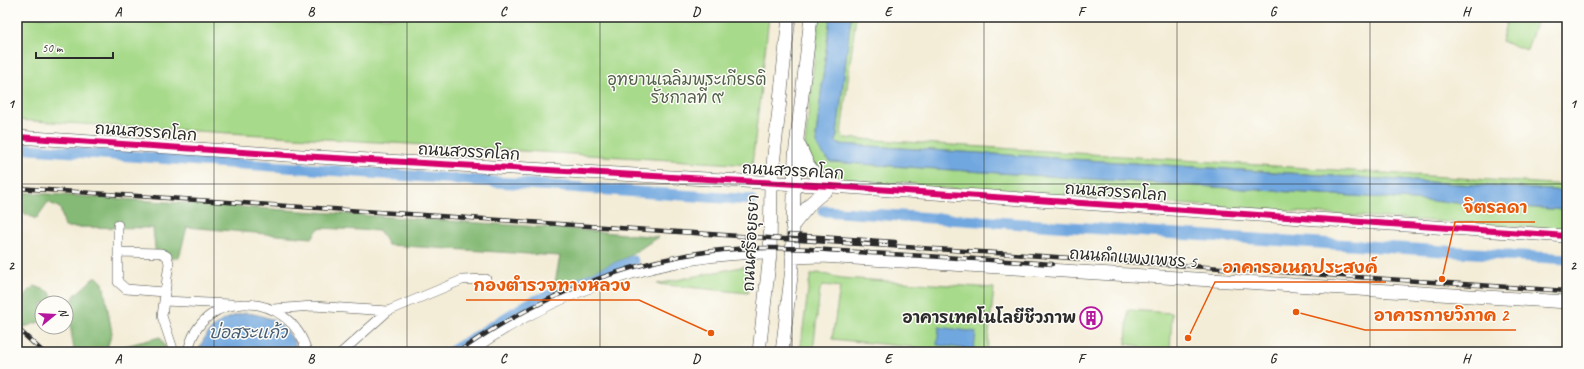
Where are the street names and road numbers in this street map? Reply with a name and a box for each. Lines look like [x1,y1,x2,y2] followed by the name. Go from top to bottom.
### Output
[94,116,198,146] street label: ถนนสวรรคโลก
[417,137,521,165] street label: ถนนสวรรคโลก
[741,156,845,184] street label: ถนนสวรรคโลก
[1064,176,1168,206] street label: ถนนสวรรคโลก
[737,194,766,292] street label: ถนนศรีอยุธยา
[1069,243,1198,272] street label: ถนนกำแพงเพชร 5

